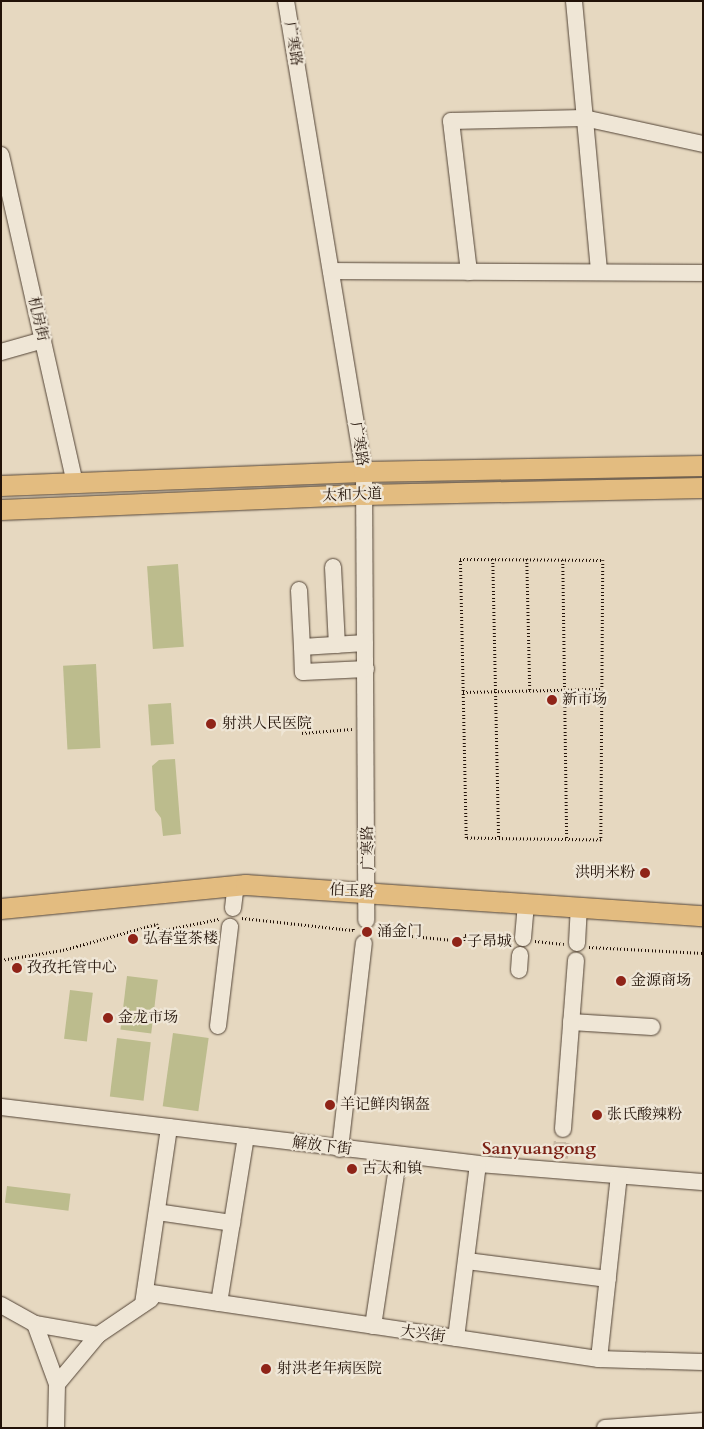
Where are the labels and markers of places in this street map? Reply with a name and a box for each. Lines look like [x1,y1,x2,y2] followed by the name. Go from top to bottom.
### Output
[562,691,607,709] place label: 新市场
[546,694,558,706] marker: 新市场
[222,715,312,733] place label: 射洪人民医院
[204,717,218,731] marker: 射洪人民医院
[575,864,635,882] place label: 洪明米粉
[639,867,651,879] marker: 洪明米粉
[377,923,422,941] place label: 涌金门
[361,926,373,938] marker: 涌金门
[143,930,218,948] place label: 弘春堂茶楼
[127,933,139,945] marker: 弘春堂茶楼
[467,933,512,951] place label: 子昂城
[451,936,463,948] marker: 子昂城
[27,959,117,977] place label: 孜孜托管中心
[11,962,23,974] marker: 孜孜托管中心
[631,972,691,990] place label: 金源商场
[615,975,627,987] marker: 金源商场
[118,1009,178,1027] place label: 金龙市场
[102,1012,114,1024] marker: 金龙市场
[340,1096,430,1114] place label: 羊记鲜肉锅盔
[324,1099,336,1111] marker: 羊记鲜肉锅盔
[607,1106,682,1124] place label: 张氏酸辣粉
[591,1109,603,1121] marker: 张氏酸辣粉
[362,1160,422,1178] place label: 古太和镇
[346,1163,358,1175] marker: 古太和镇
[277,1360,382,1378] place label: 射洪老年病医院
[259,1362,273,1376] marker: 射洪老年病医院

